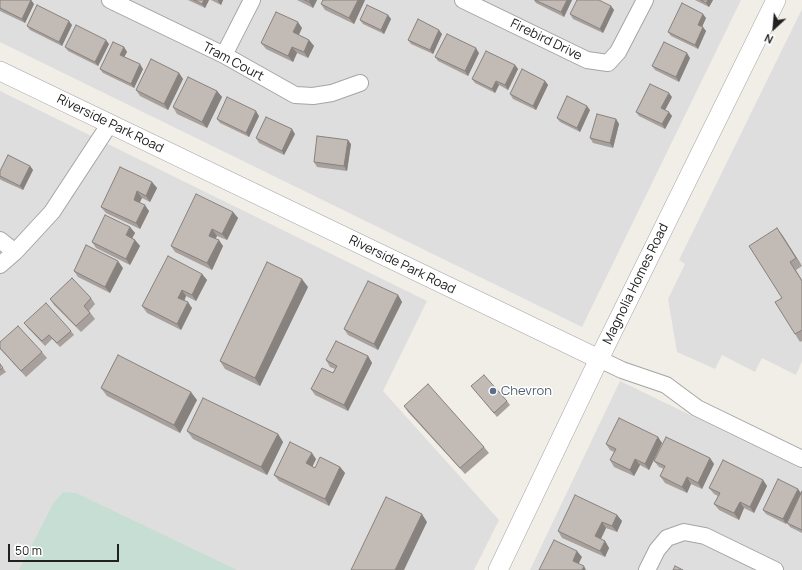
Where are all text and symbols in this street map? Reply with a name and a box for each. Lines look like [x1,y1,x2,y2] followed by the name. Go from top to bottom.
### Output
[754,8,794,48] north arrow
[508,16,584,64] street label: Firebird Drive
[762,31,775,48] text: N
[200,39,266,85] street label: Tram Court
[54,91,166,157] street label: Riverside Park Road
[600,221,672,347] street label: Magnolia Homes Road
[346,232,458,298] street label: Riverside Park Road
[501,383,552,399] place label: Chevron
[488,386,498,396] marker: Chevron
[10,536,121,562] scale bar
[15,542,42,559] text: 50 m

